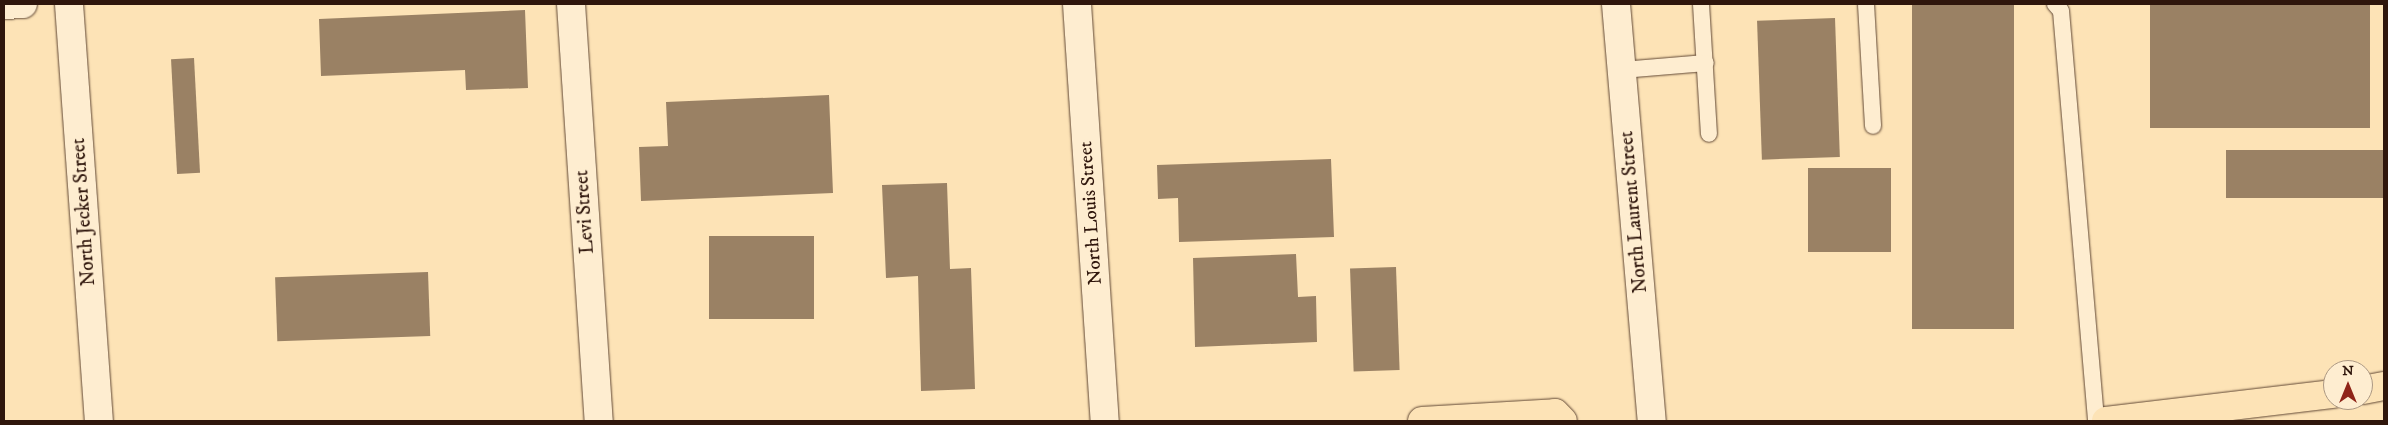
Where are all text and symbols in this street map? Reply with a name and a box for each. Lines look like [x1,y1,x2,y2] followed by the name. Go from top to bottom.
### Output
[1616,130,1652,294] street label: North Laurent Street
[67,137,101,287] street label: North Jecker Street
[1075,140,1107,286] street label: North Louis Street
[571,169,599,255] street label: Levi Street
[2323,360,2373,410] north arrow
[2342,362,2354,380] text: N

